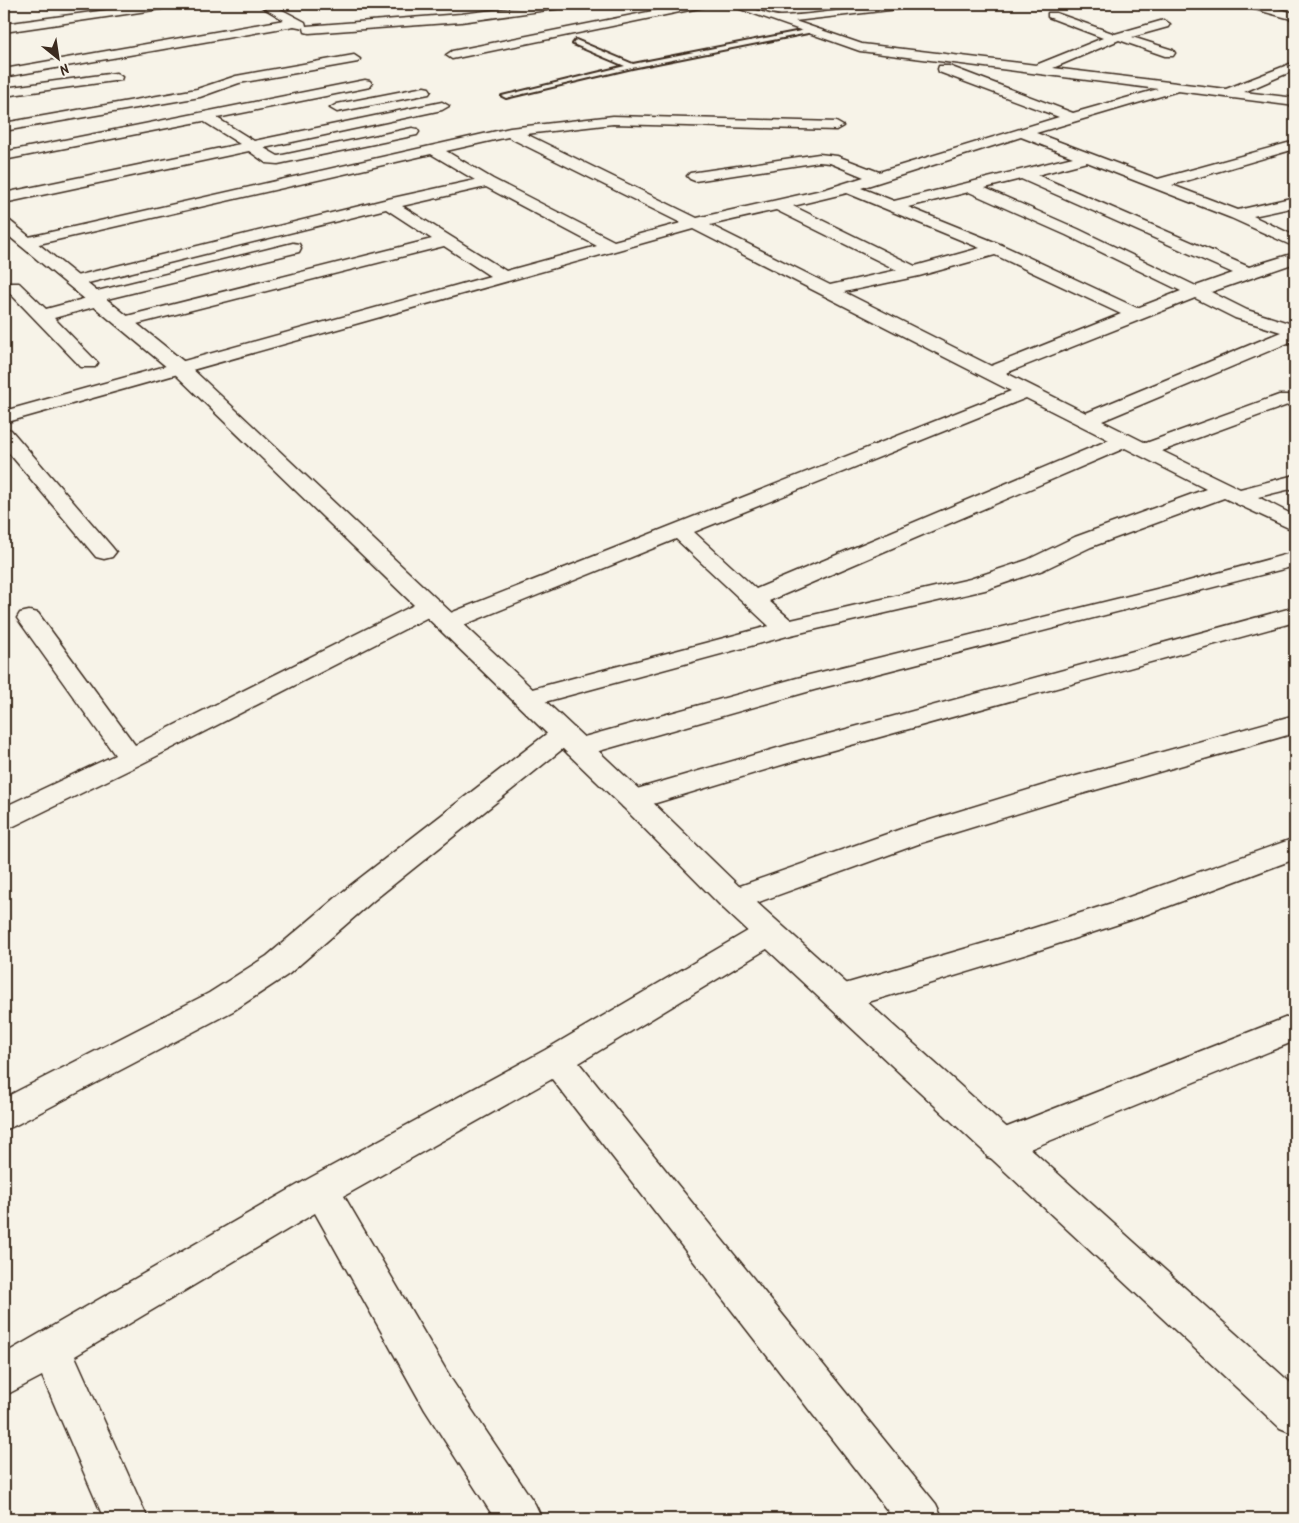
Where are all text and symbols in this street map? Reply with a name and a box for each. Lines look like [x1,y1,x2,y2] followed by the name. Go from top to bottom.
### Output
[32,32,82,82] north arrow
[55,57,73,80] text: N

